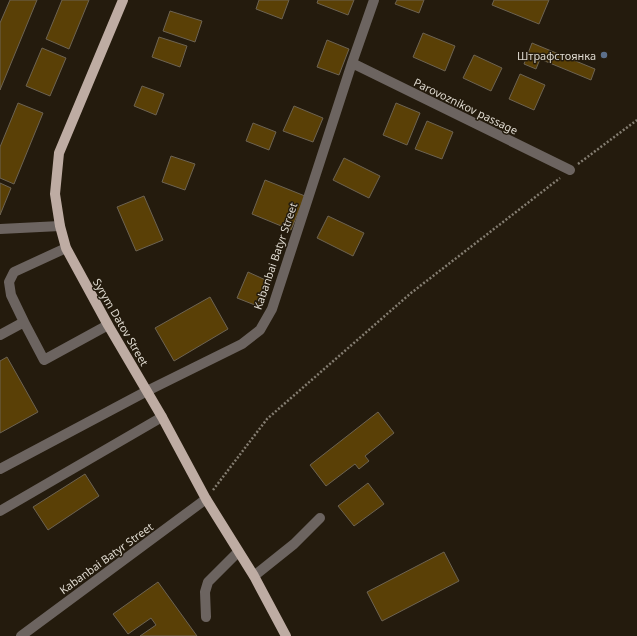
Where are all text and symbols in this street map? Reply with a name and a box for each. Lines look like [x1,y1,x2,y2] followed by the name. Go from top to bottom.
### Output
[517,48,596,63] place label: Штрафстоянка
[599,50,609,60] marker: Штрафстоянка
[412,74,520,138] street label: Parovoznikov passage
[250,200,300,312] street label: Kabanbai Batyr Street
[90,276,152,369] street label: Syrym Datov Street
[56,519,156,597] street label: Kabanbai Batyr Street

